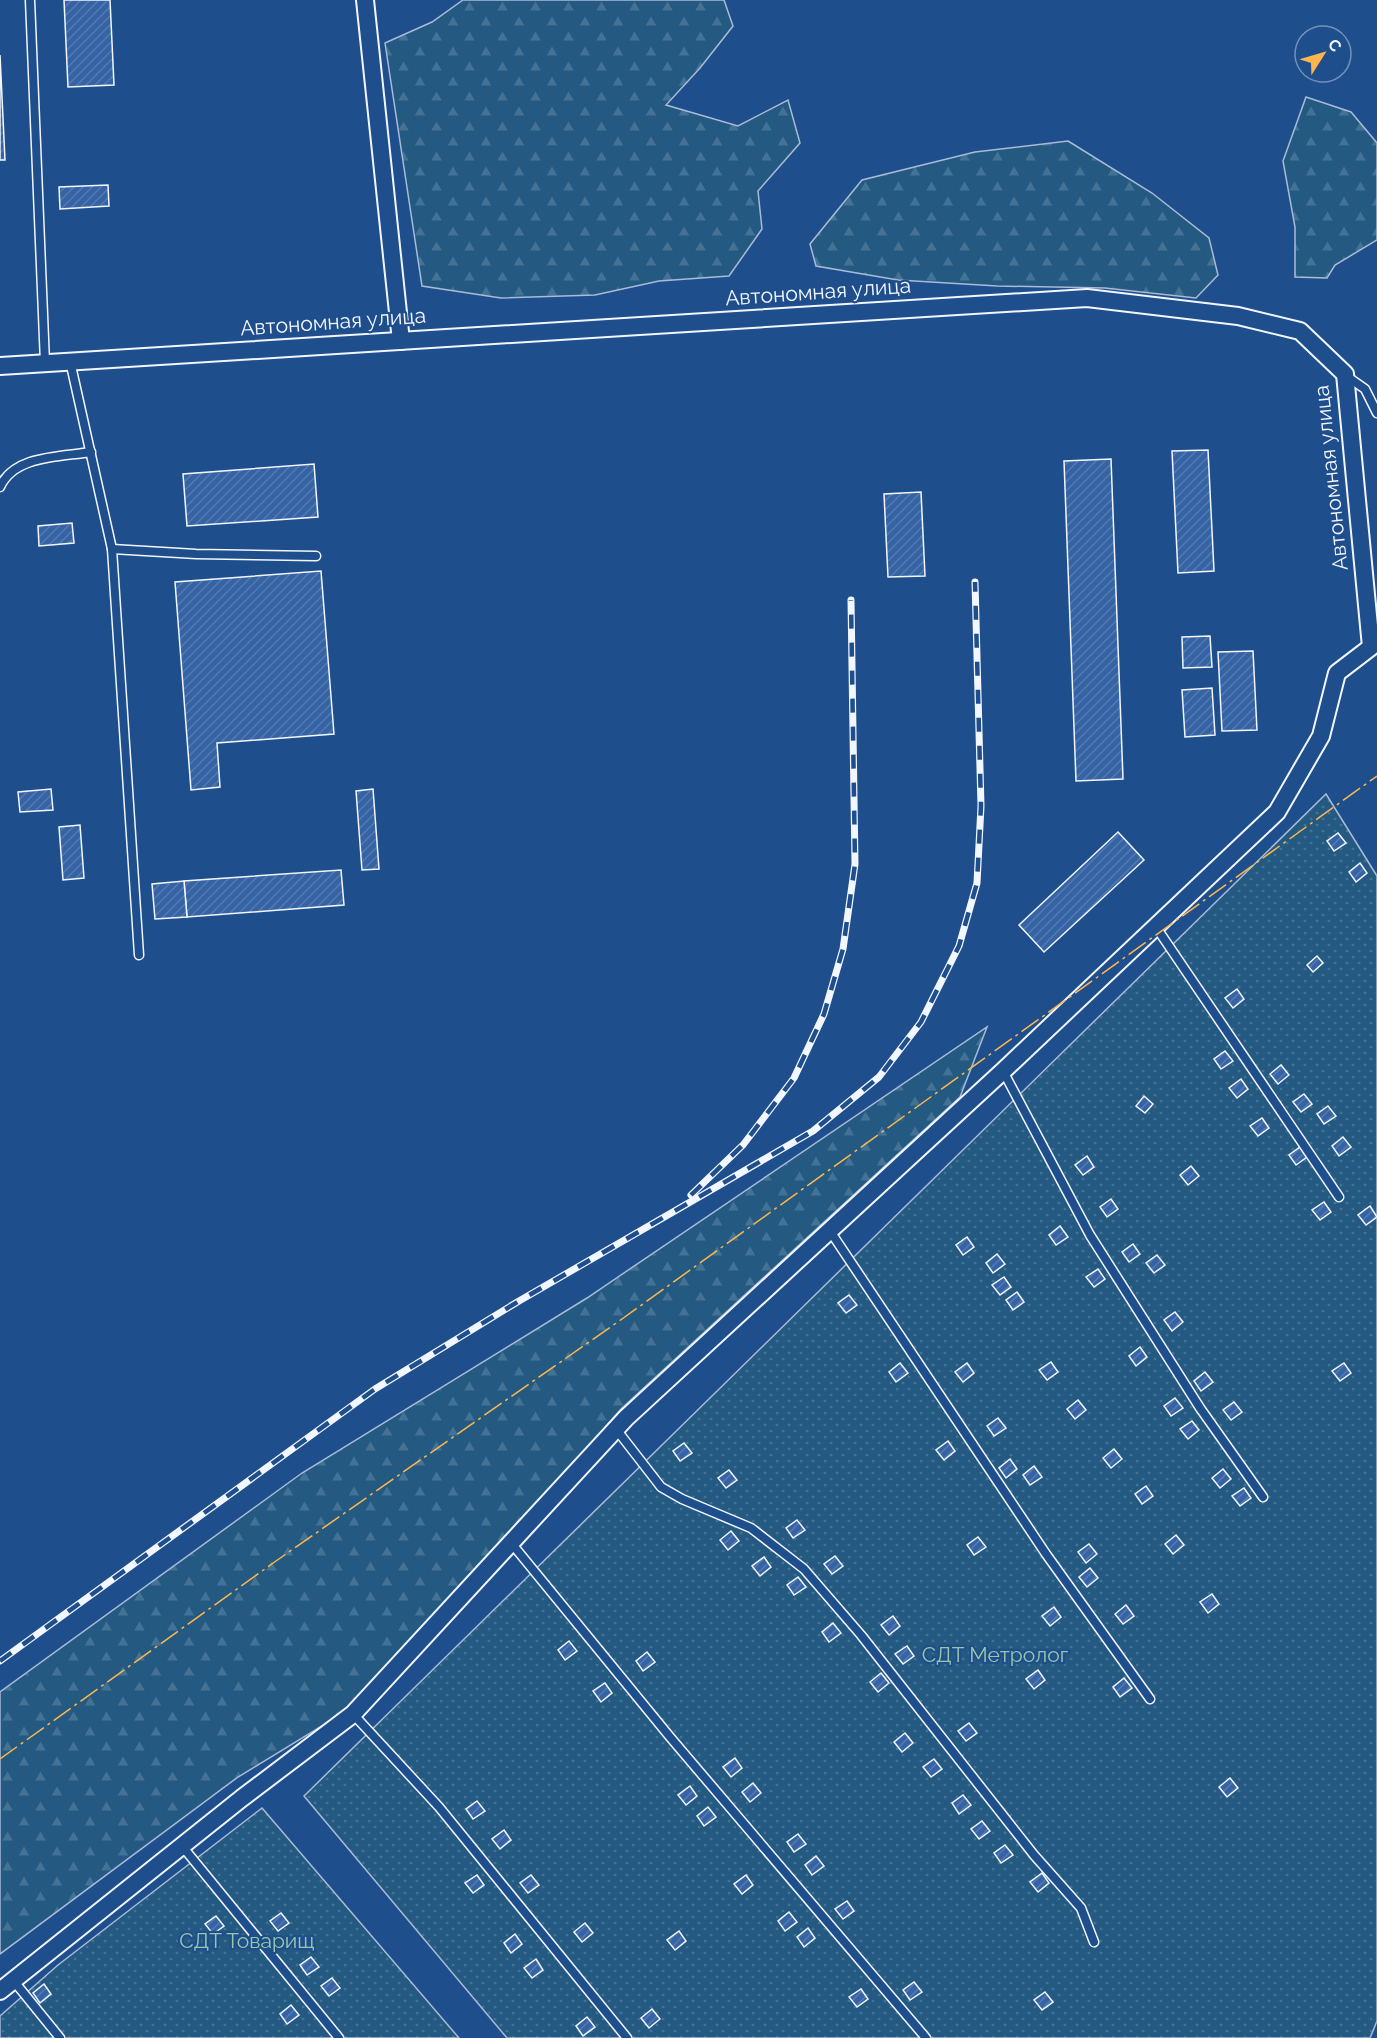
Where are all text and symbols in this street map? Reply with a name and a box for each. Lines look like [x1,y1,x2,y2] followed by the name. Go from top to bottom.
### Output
[1293,24,1353,84] north arrow
[1324,35,1345,55] text: С
[724,273,912,310] street label: Автономная улица
[239,303,427,340] street label: Автономная улица
[1308,384,1353,572] street label: Автономная улица
[922,1642,1069,1667] park label: СДТ Метролог
[179,1928,315,1953] park label: СДТ Товарищ

